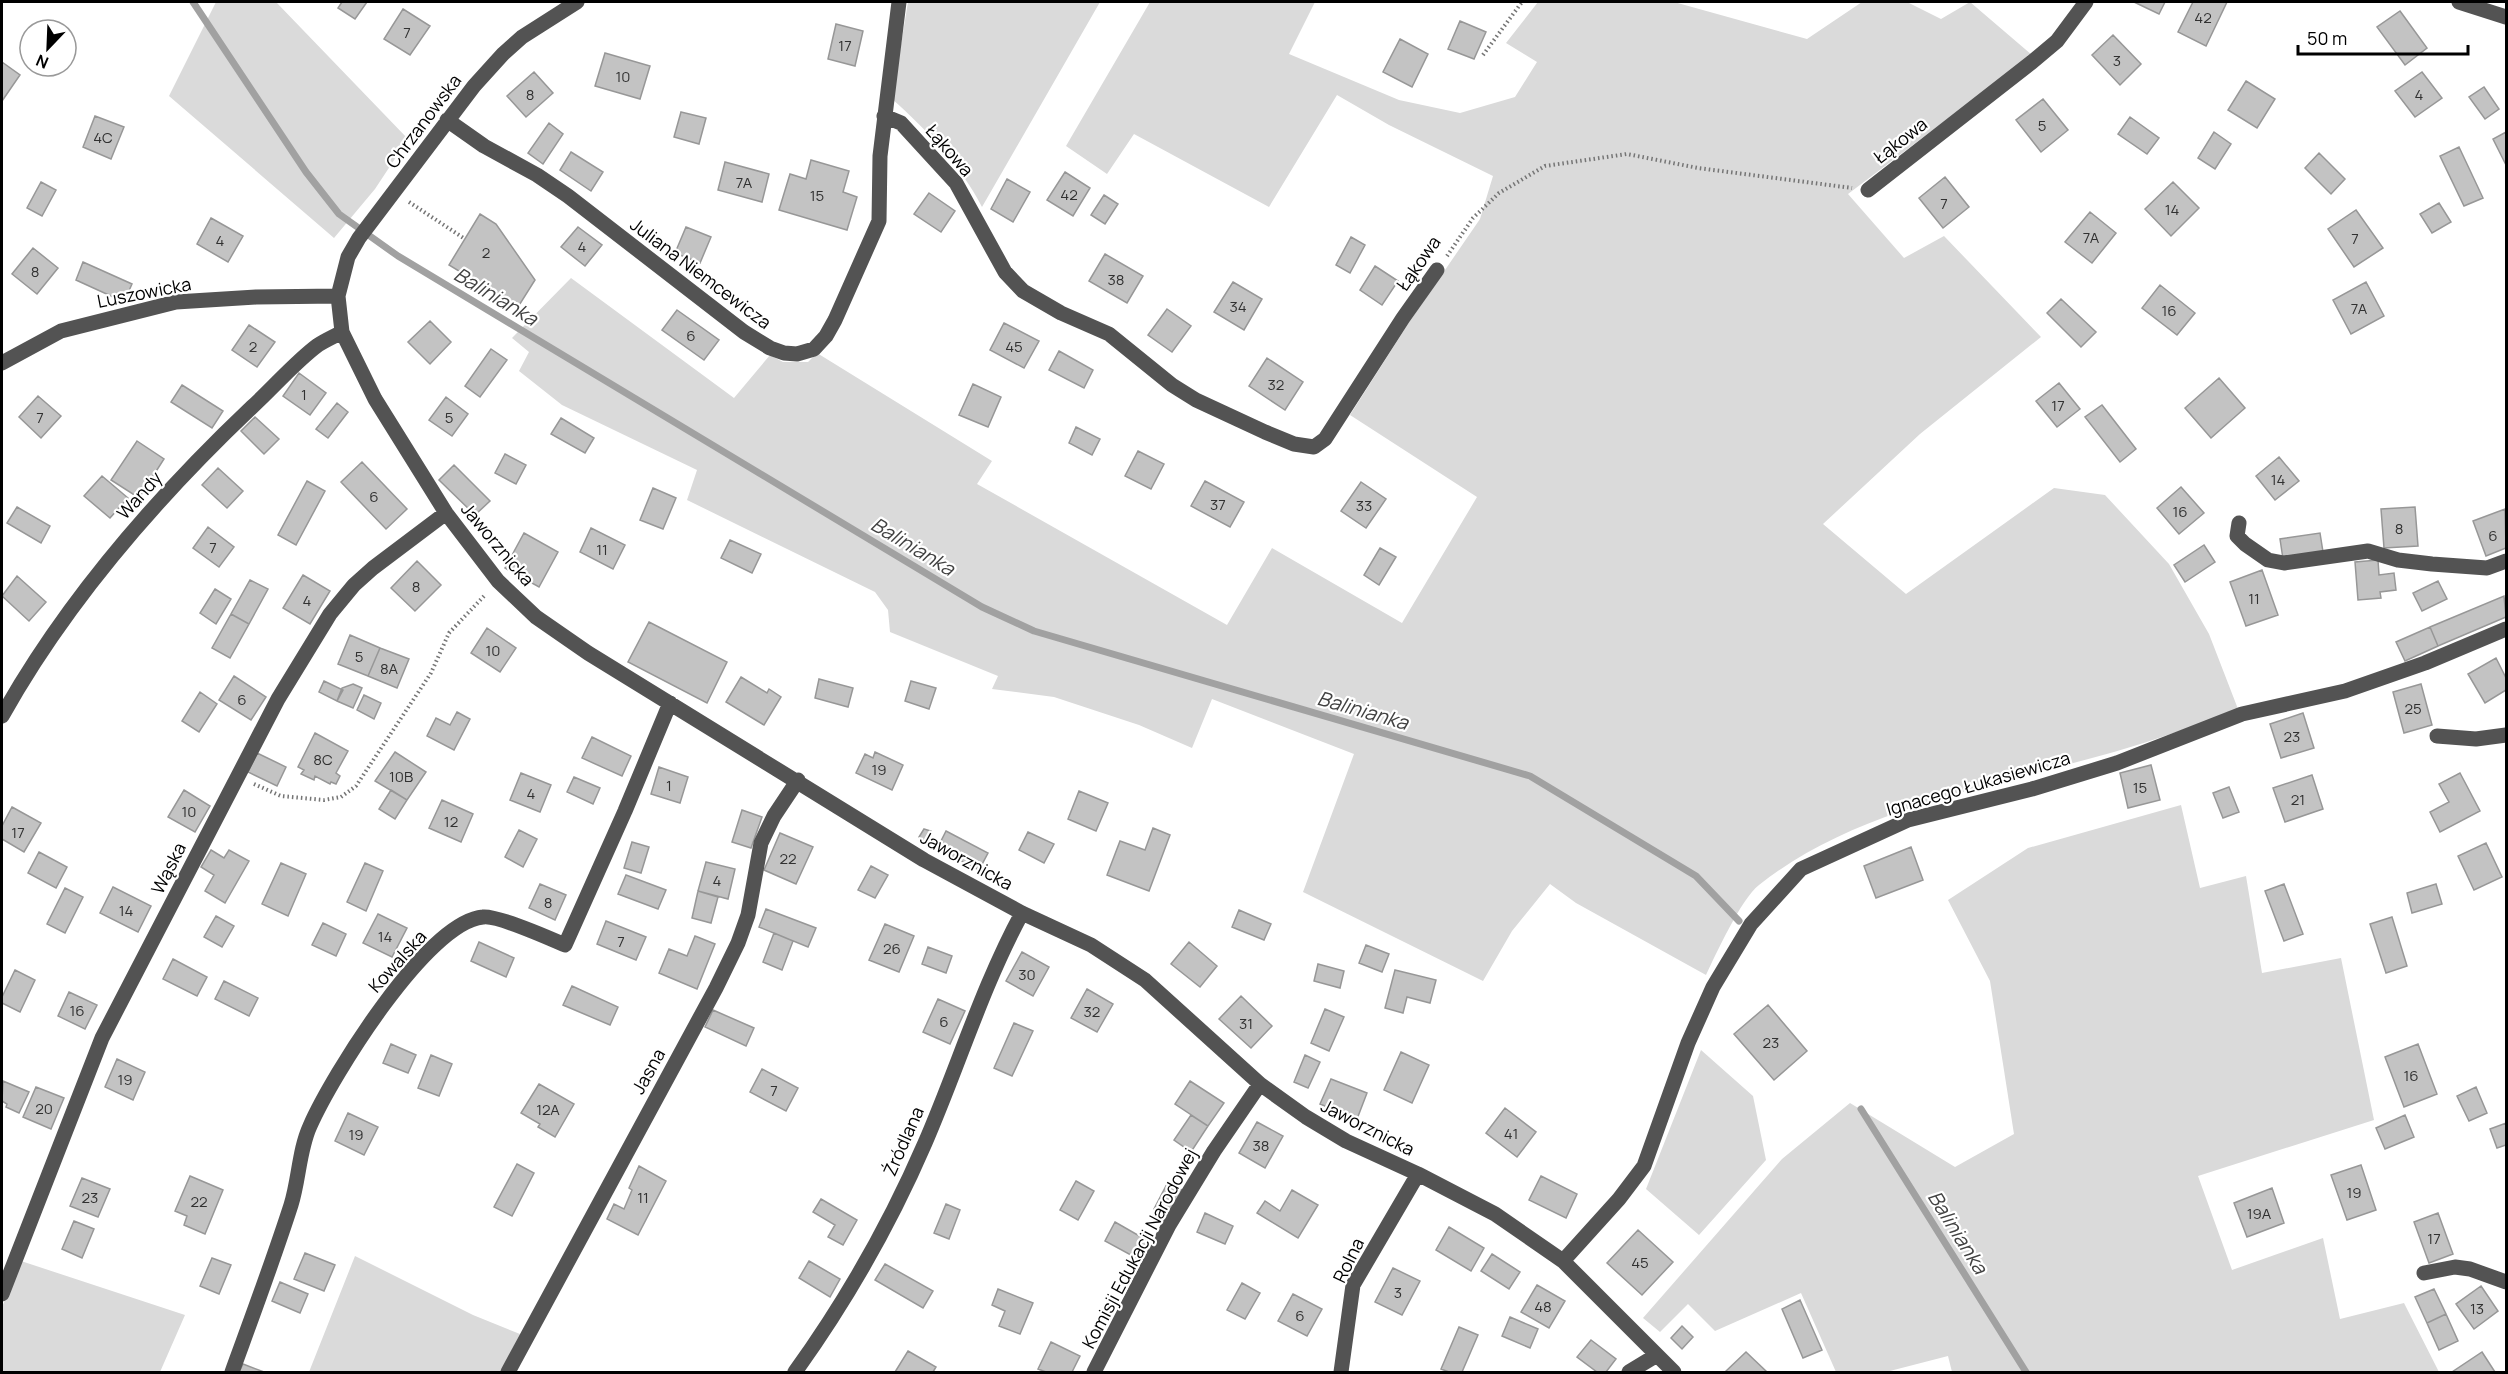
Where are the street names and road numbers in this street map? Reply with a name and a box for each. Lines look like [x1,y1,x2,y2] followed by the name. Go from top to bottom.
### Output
[380,69,466,173] street label: Chrzanowska
[1868,112,1932,168] street label: Łąkowa
[921,119,979,181] street label: Łąkowa
[626,212,776,334] street label: Juliana Niemcewicza
[1390,231,1446,295] street label: Łąkowa
[95,271,193,313] street label: Luszowicka
[111,465,167,524] street label: Wandy
[456,497,540,591] street label: Jaworznicka
[1883,745,2073,821] street label: Ignacego Łukasiewicza
[917,825,1017,895] street label: Jaworznicka
[145,838,191,898] street label: Wąska
[363,925,431,997] street label: Kowalska
[626,1044,670,1098] street label: Jasna
[1317,1093,1419,1161] street label: Jaworznicka
[877,1103,929,1179] street label: Źródlana
[1076,1144,1202,1352] street label: Komisji Edukacji Narodowej
[1327,1234,1369,1286] street label: Rolna

